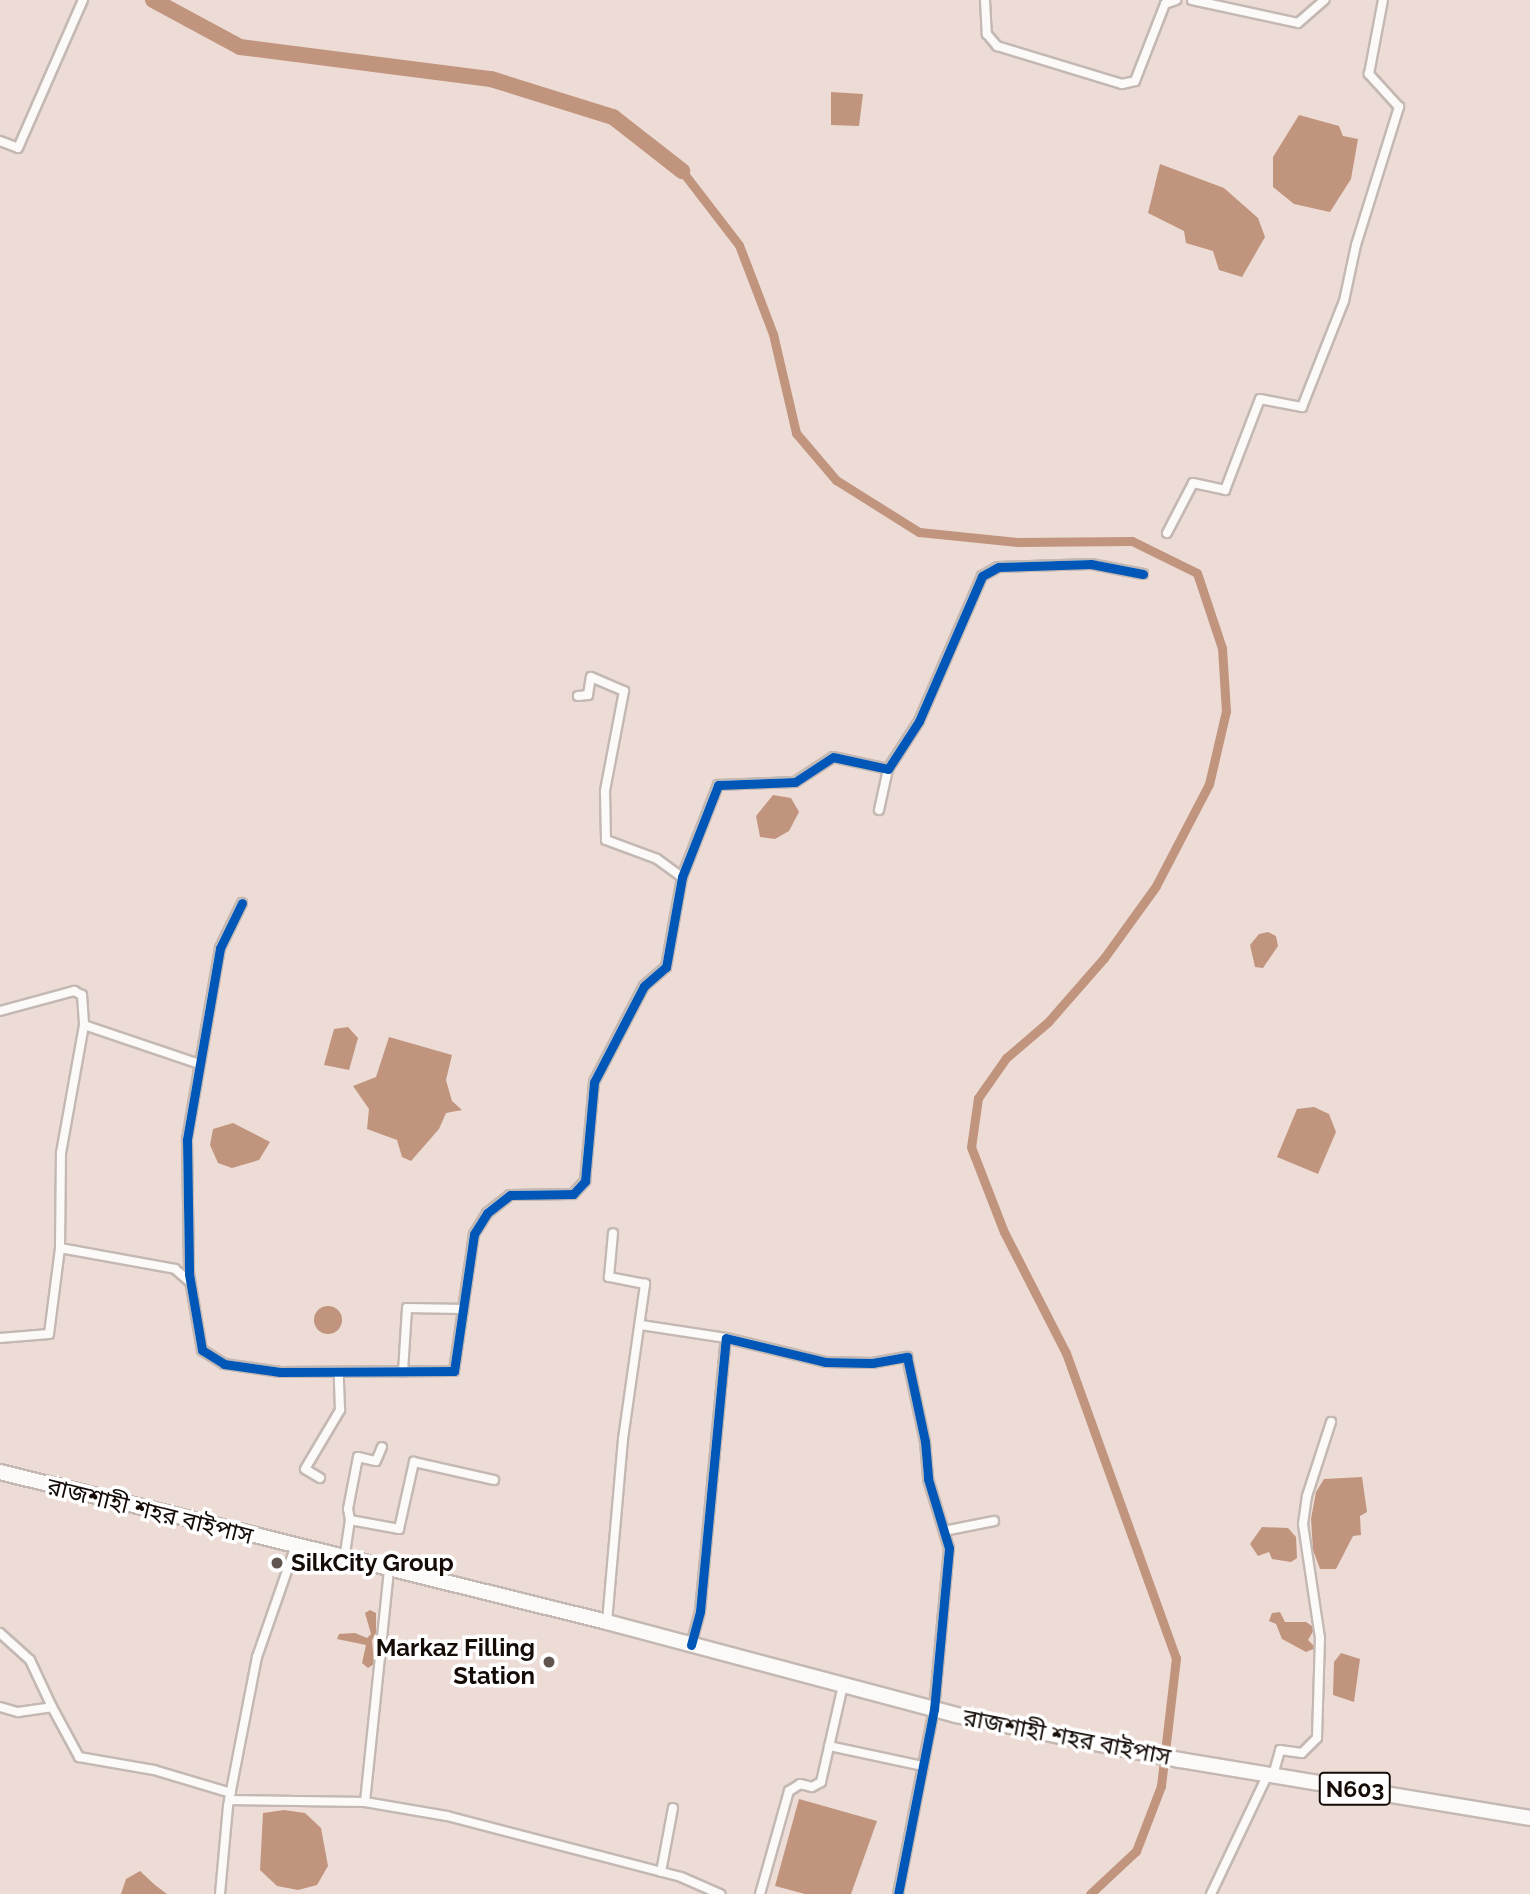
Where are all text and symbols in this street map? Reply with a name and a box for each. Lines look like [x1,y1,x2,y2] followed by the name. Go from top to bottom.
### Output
[44,1472,256,1550] street label: রাজশাহী শহর বাইপাস
[291,1549,454,1577] place label: SilkCity Group
[269,1555,285,1571] marker: SilkCity Group
[376,1634,535,1690] place label: Markaz Filling Station
[541,1654,557,1670] marker: Markaz Filling Station
[961,1703,1173,1771] street label: রাজশাহী শহর বাইপাস
[1318,1770,1392,1809] road number: N603

